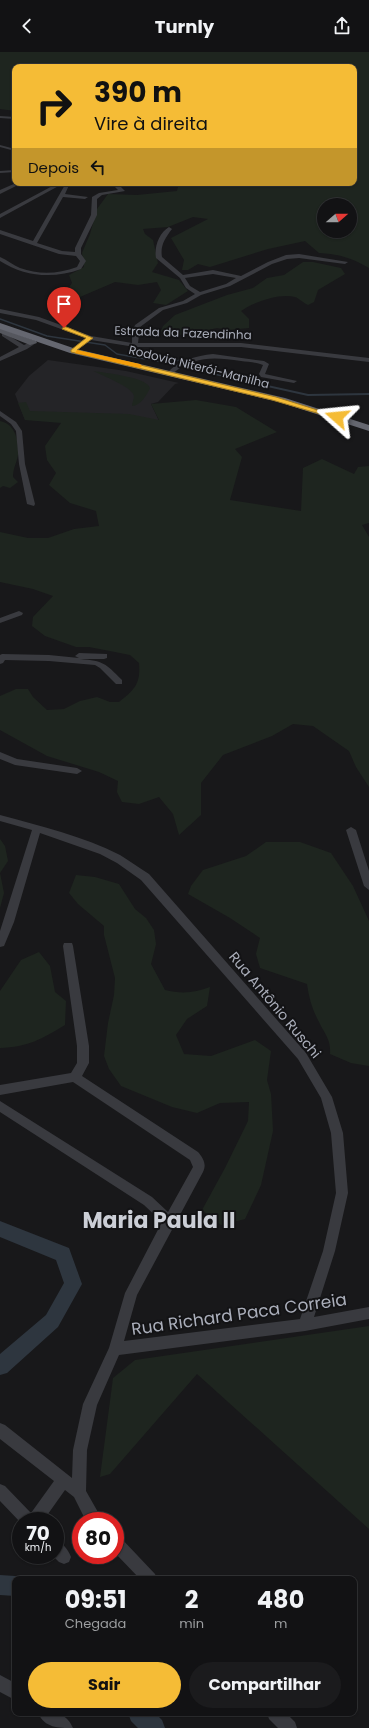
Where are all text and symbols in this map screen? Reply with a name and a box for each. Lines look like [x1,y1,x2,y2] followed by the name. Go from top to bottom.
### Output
[155,14,214,39] text: Turnly
[16,15,38,37] icon: back
[331,15,353,37] icon: share
[94,73,182,112] text: 390 m
[28,80,80,132] icon: right
[94,111,208,136] text: Vire à direita
[87,156,109,178] icon: left
[28,157,79,178] text: Depois
[317,198,357,238] north arrow
[317,198,357,238] map controls
[47,287,81,328] pin
[53,293,75,315] icon: arrive
[114,322,252,343] street label: Estrada da Fazendinha
[127,341,271,392] street label: Rodovia Niterói-Manilha
[316,396,358,438] position arrow
[224,947,326,1063] street label: Rua Antônio Ruschi
[82,1205,236,1236] district label: Maria Paula II
[130,1287,348,1341] street label: Rua Richard Paca Correia
[72,1512,124,1564] speed limit sign: 80
[26,1519,50,1547] text: 70
[25,1540,51,1555] text: km/h
[65,1583,127,1616] text: 09:51
[185,1583,199,1616] text: 2
[257,1583,304,1616] text: 480
[65,1614,126,1633] text: Chegada
[179,1614,204,1633] text: min
[274,1614,287,1633] text: m
[28,1662,181,1708] button: Sair
[189,1662,341,1708] button: Compartilhar

